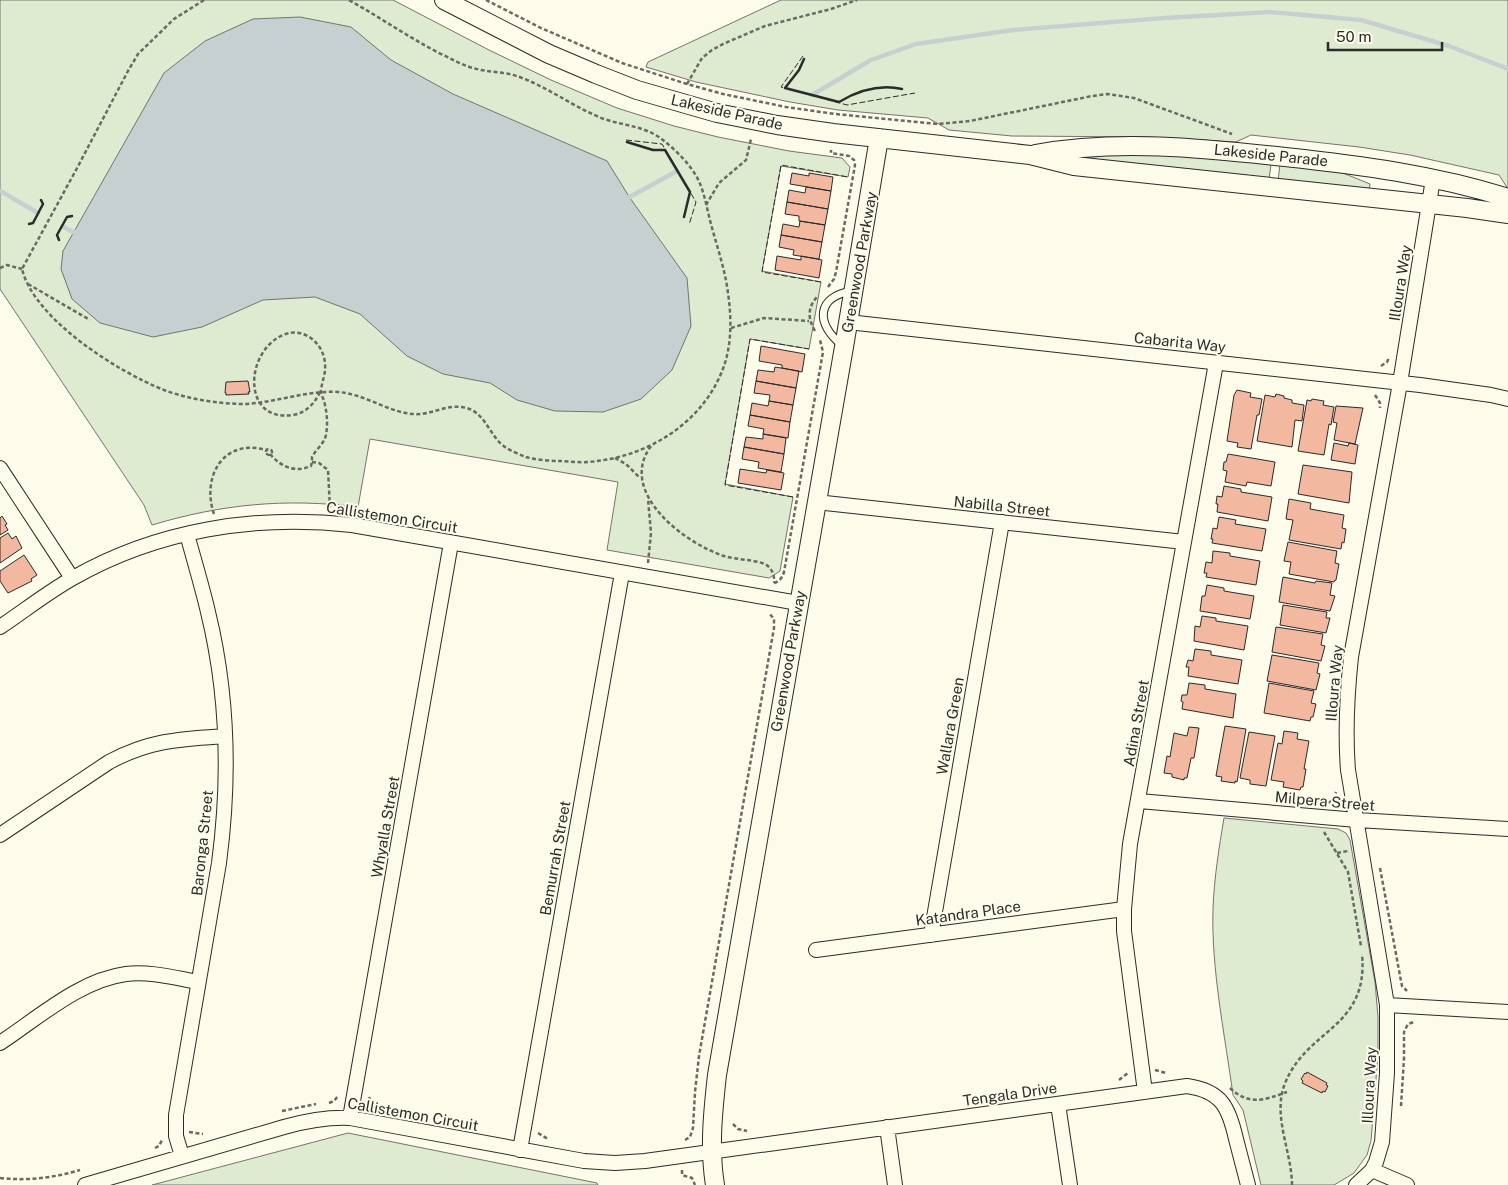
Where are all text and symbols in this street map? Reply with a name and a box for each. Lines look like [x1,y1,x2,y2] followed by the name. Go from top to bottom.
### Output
[1328,20,1442,52] scale bar
[1336,28,1371,45] text: 50 m
[669,91,785,133] street label: Lakeside Parade
[1213,141,1329,169] street label: Lakeside Parade
[838,190,880,334] street label: Greenwood Parkway
[1386,244,1414,322] street label: Illoura Way
[1133,329,1227,355] street label: Cabarita Way
[953,492,1051,520] street label: Nabilla Street
[325,498,459,536] street label: Callistemon Circuit
[767,589,809,733] street label: Greenwood Parkway
[1322,644,1346,722] street label: Illoura Way
[933,676,967,776] street label: Wallara Green
[1120,678,1152,768] street label: Adina Street
[368,774,402,879] street label: Whyalla Street
[1274,788,1376,814] street label: Milpera Street
[188,789,216,897] street label: Baronga Street
[537,799,573,917] street label: Bemurrah Street
[914,897,1022,929] street label: Katandra Place
[1358,1046,1380,1124] street label: Illoura Way
[962,1079,1058,1109] street label: Tengala Drive
[346,1094,480,1134] street label: Callistemon Circuit

